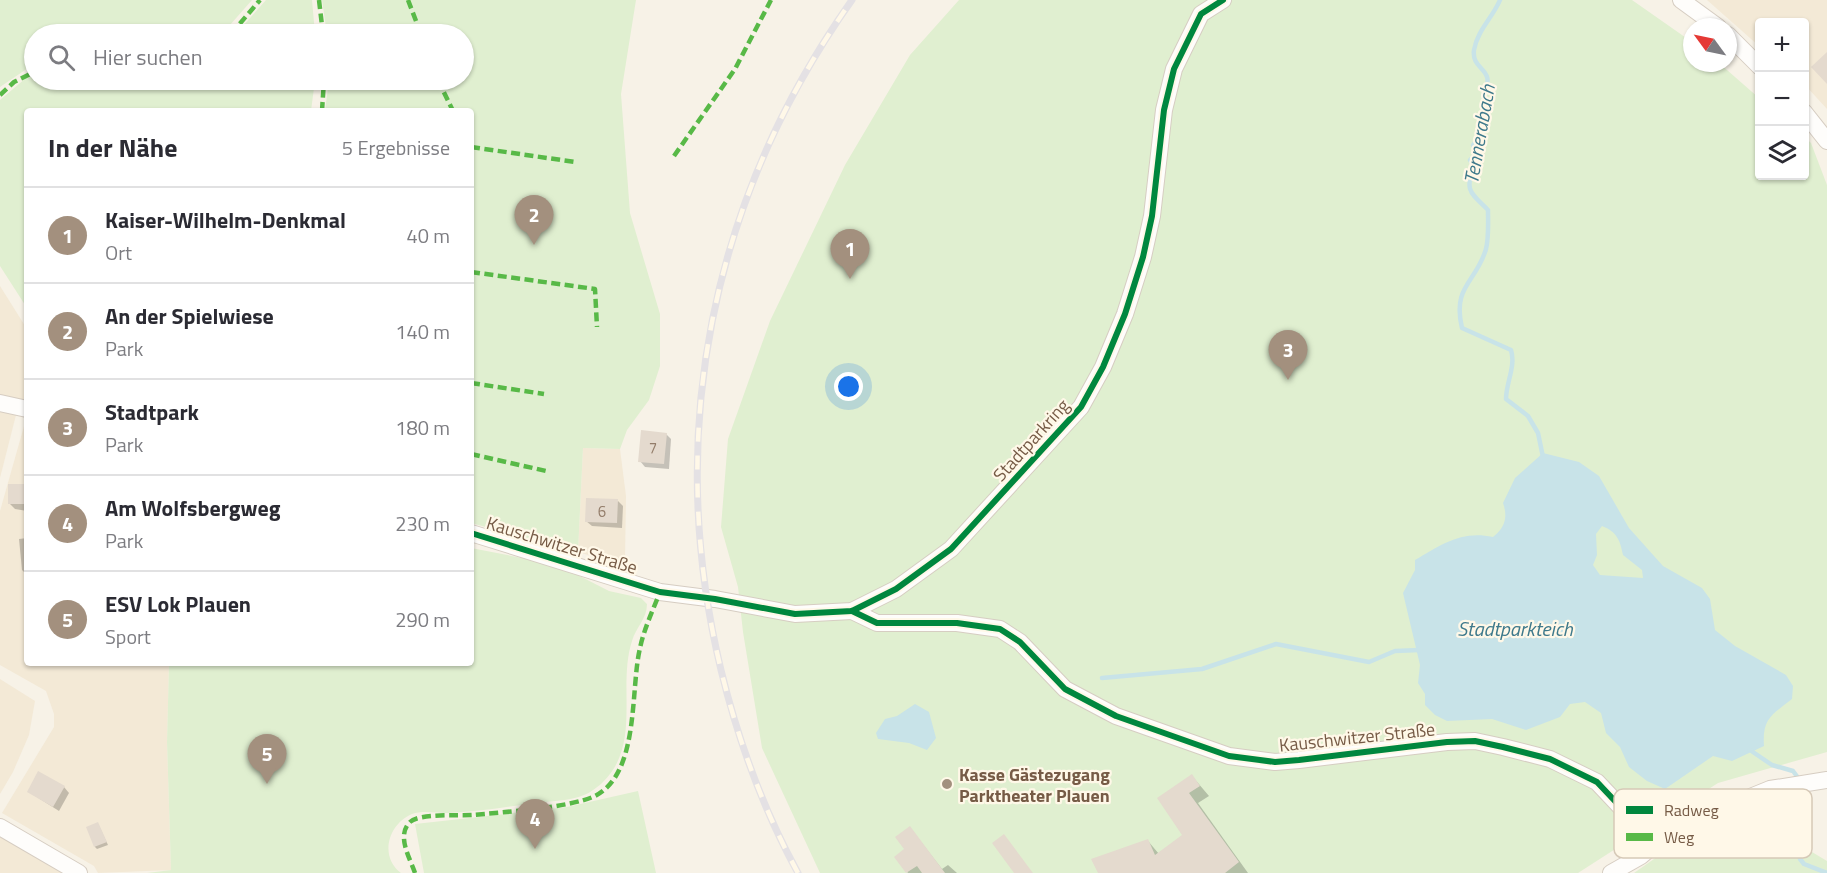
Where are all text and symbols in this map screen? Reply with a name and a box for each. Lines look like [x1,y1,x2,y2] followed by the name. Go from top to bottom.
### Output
[1683,18,1737,72] north arrow
[1755,18,1809,180] map controls
[1755,18,1809,72] button: +
[24,24,474,90] search box
[93,40,202,74] text: Hier suchen
[45,41,78,74] icon: search
[1755,72,1809,126] button: −
[1455,81,1503,186] water label: Tennerabach
[1755,126,1809,180] button: layers
[48,128,177,167] text: In der Nähe
[342,132,450,163] text: 5 Ergebnisse
[514,196,554,245] pin: 2
[105,203,346,237] text: Kaiser-Wilhelm-Denkmal
[62,220,73,251] text: 1
[406,220,450,251] text: 40 m
[830,230,870,279] pin: 1
[105,237,132,268] text: Ort
[105,299,274,333] text: An der Spielwiese
[62,316,73,347] text: 2
[395,316,450,347] text: 140 m
[1268,330,1308,380] pin: 3
[105,333,143,364] text: Park
[834,372,863,401] your location
[986,393,1076,487] street label: Stadtparkring
[105,395,199,429] text: Stadtpark
[62,412,73,443] text: 3
[395,412,450,443] text: 180 m
[105,429,143,460] text: Park
[649,436,657,459] house number: 7
[105,491,281,525] text: Am Wolfsbergweg
[598,500,606,523] house number: 6
[62,508,73,539] text: 4
[395,508,450,539] text: 230 m
[483,509,641,581] street label: Kauschwitzer Straße
[105,525,143,556] text: Park
[105,587,251,621] text: ESV Lok Plauen
[62,604,73,635] text: 5
[395,604,450,635] text: 290 m
[1457,613,1574,644] water label: Stadtparkteich
[105,621,151,652] text: Sport
[1278,715,1436,759] street label: Kauschwitzer Straße
[248,734,286,784] pin: 5
[959,761,1110,809] place label: Kasse Gästezugang Parktheater Plauen
[940,777,954,791] marker: Kasse Gästezugang Parktheater Plauen
[1614,789,1812,858] legend
[1664,798,1719,822] text: Radweg
[516,800,554,849] pin: 4
[1664,825,1694,849] text: Weg

